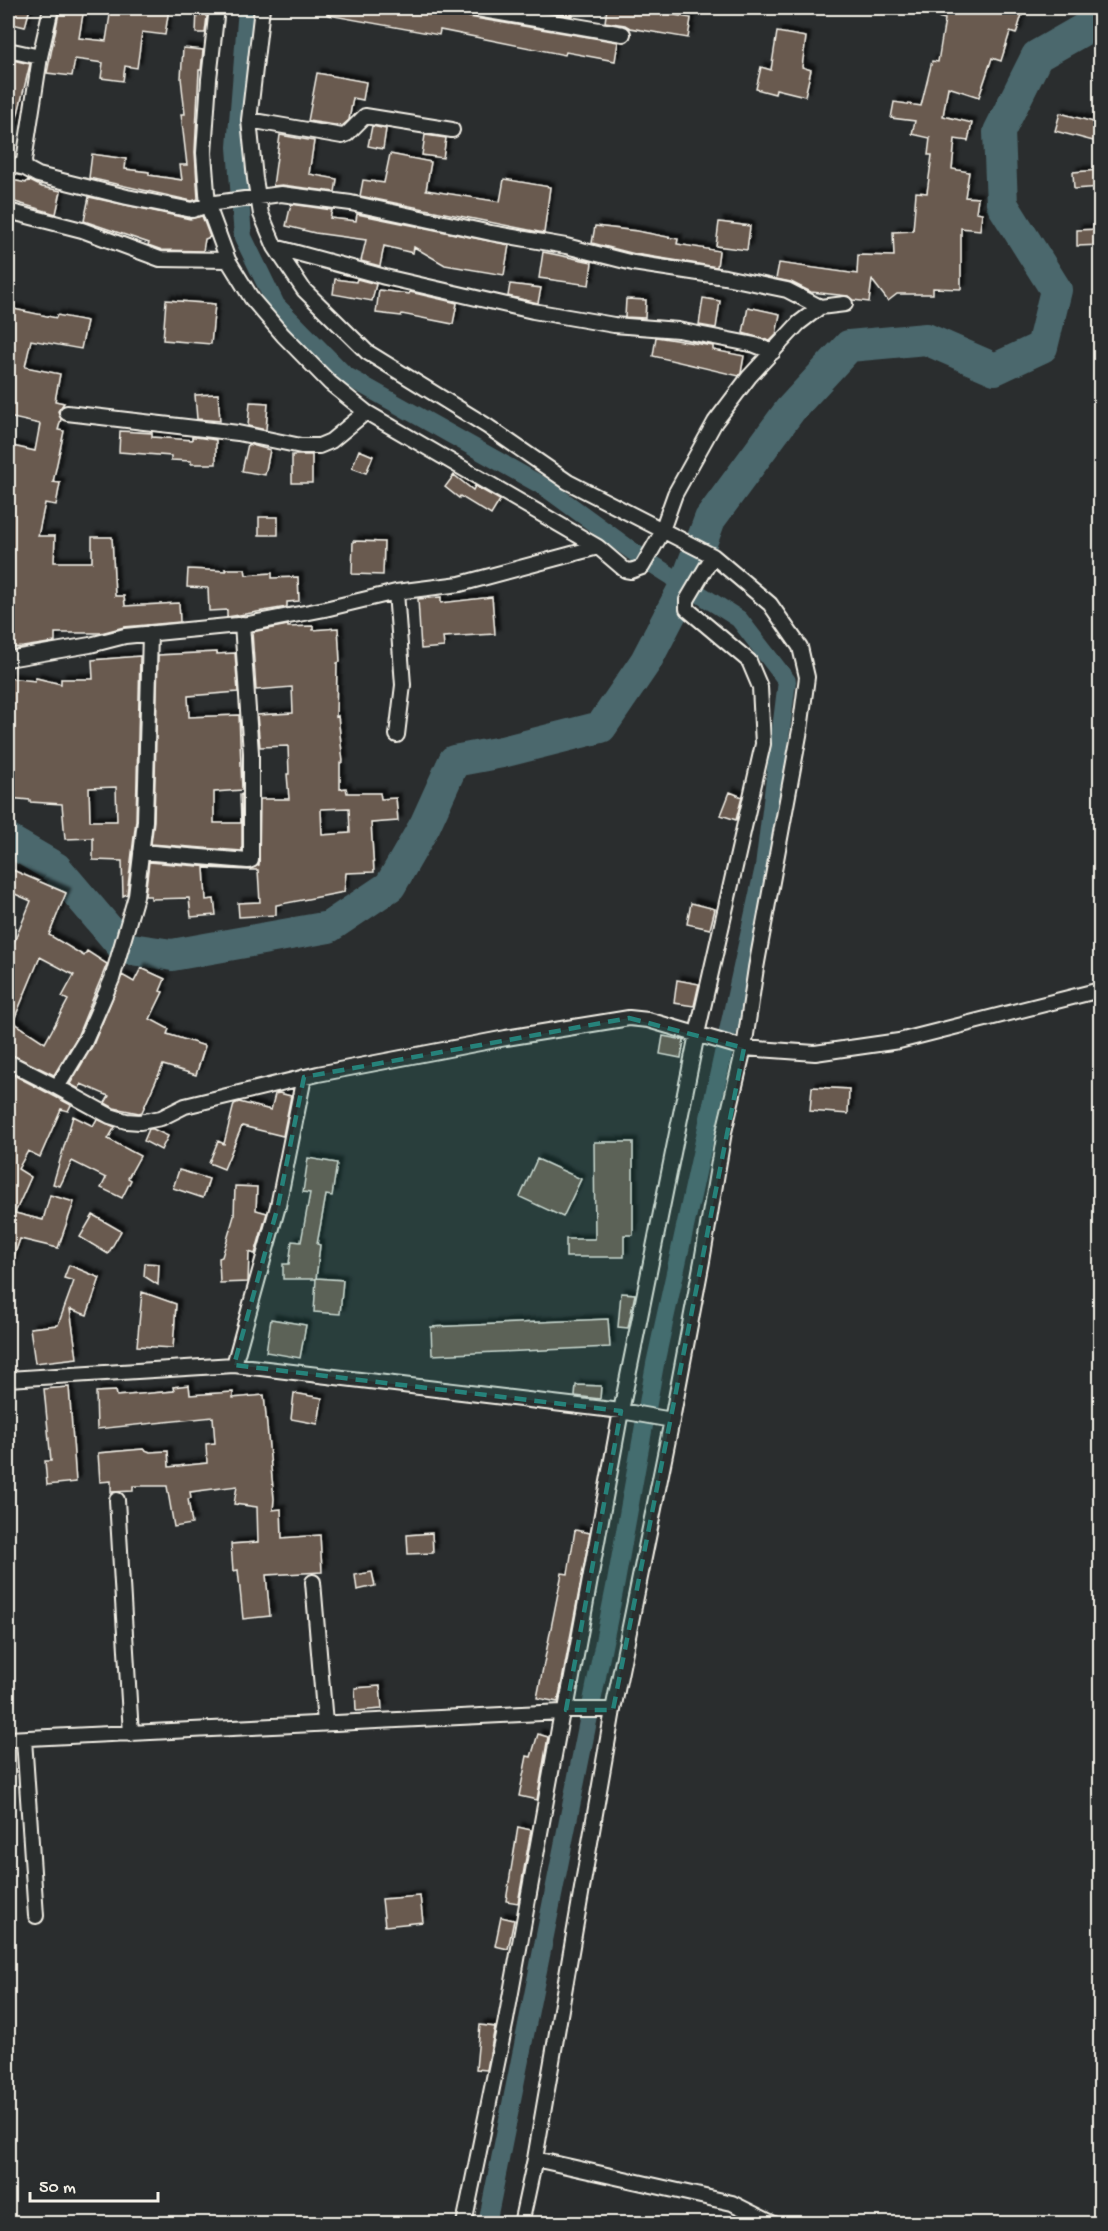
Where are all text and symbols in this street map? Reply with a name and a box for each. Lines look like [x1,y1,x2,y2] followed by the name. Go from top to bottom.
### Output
[30,2165,158,2203] scale bar
[39,2178,76,2199] text: 50 m

